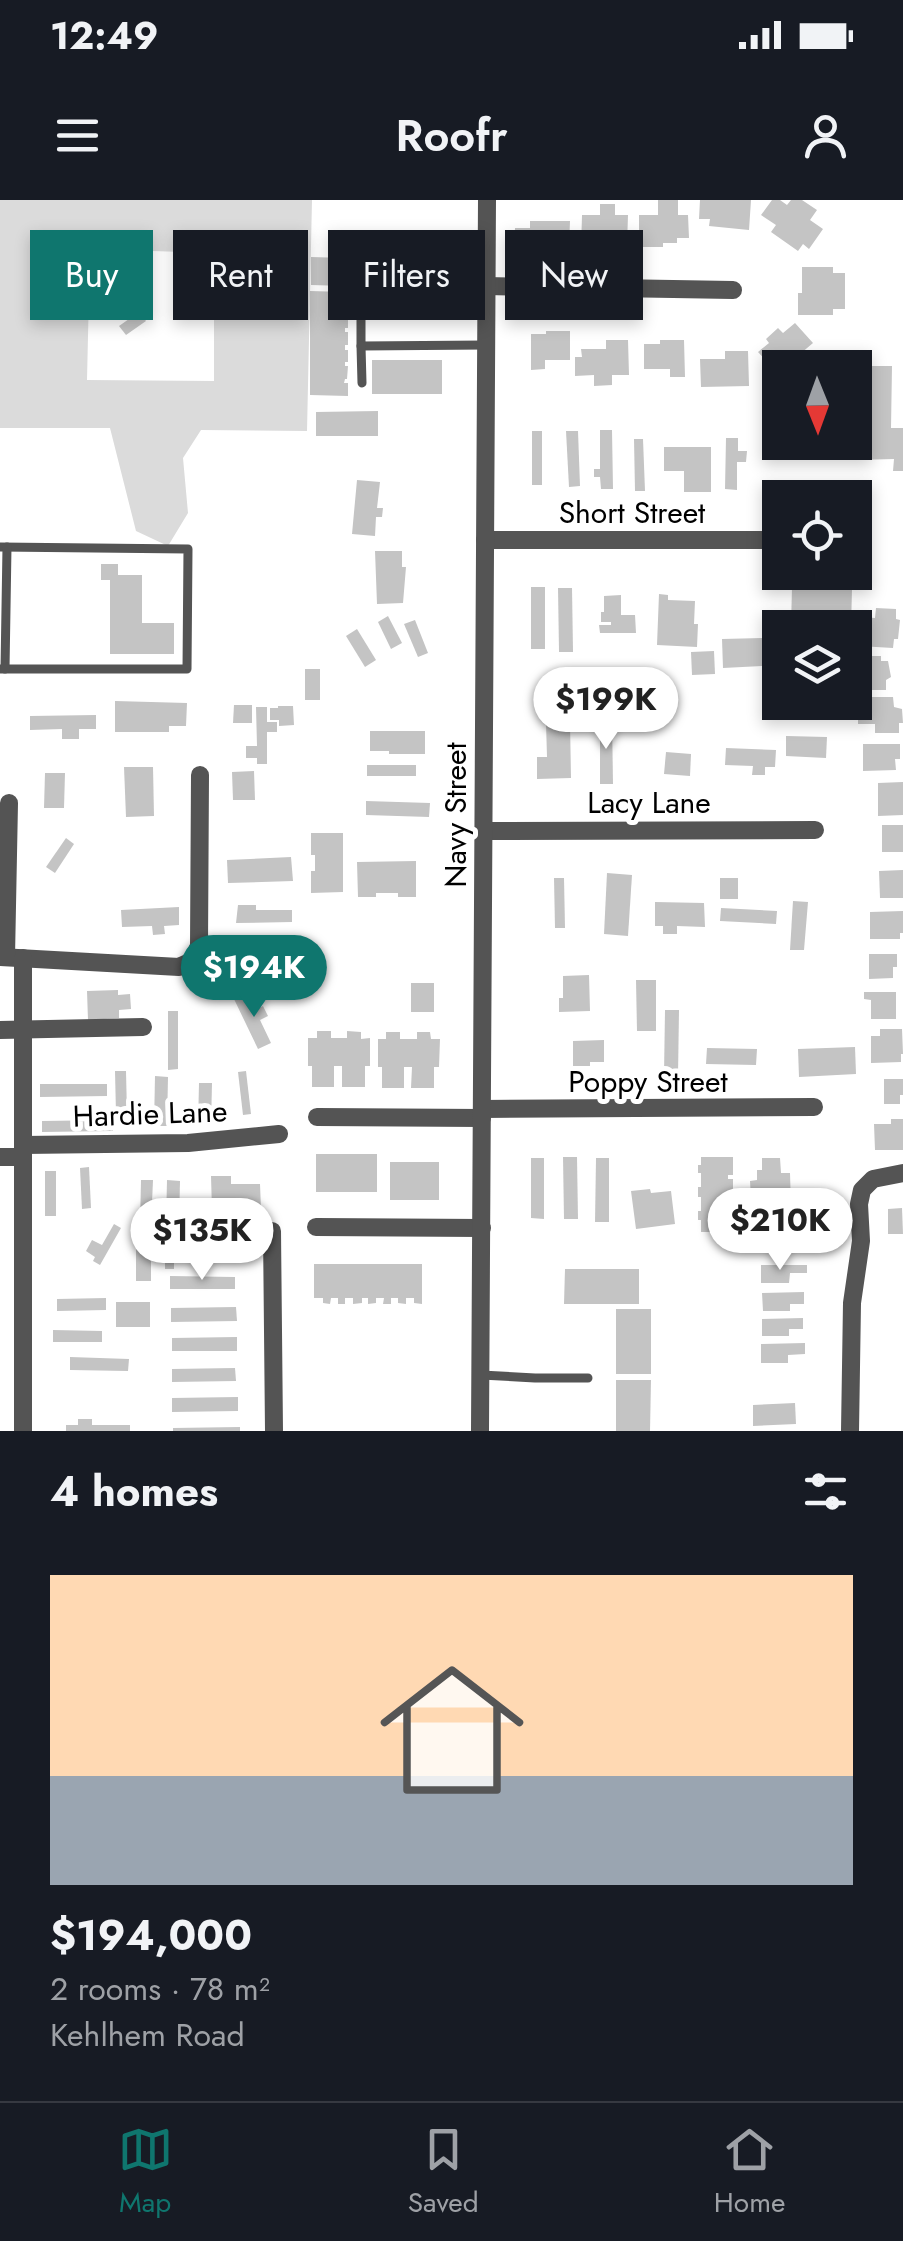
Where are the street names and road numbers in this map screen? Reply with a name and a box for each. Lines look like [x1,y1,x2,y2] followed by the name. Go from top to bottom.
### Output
[559,491,706,534] street label: Short Street
[434,742,477,888] street label: Navy Street
[587,781,711,824] street label: Lacy Lane
[568,1060,729,1103] street label: Poppy Street
[72,1089,228,1138] street label: Hardie Lane

